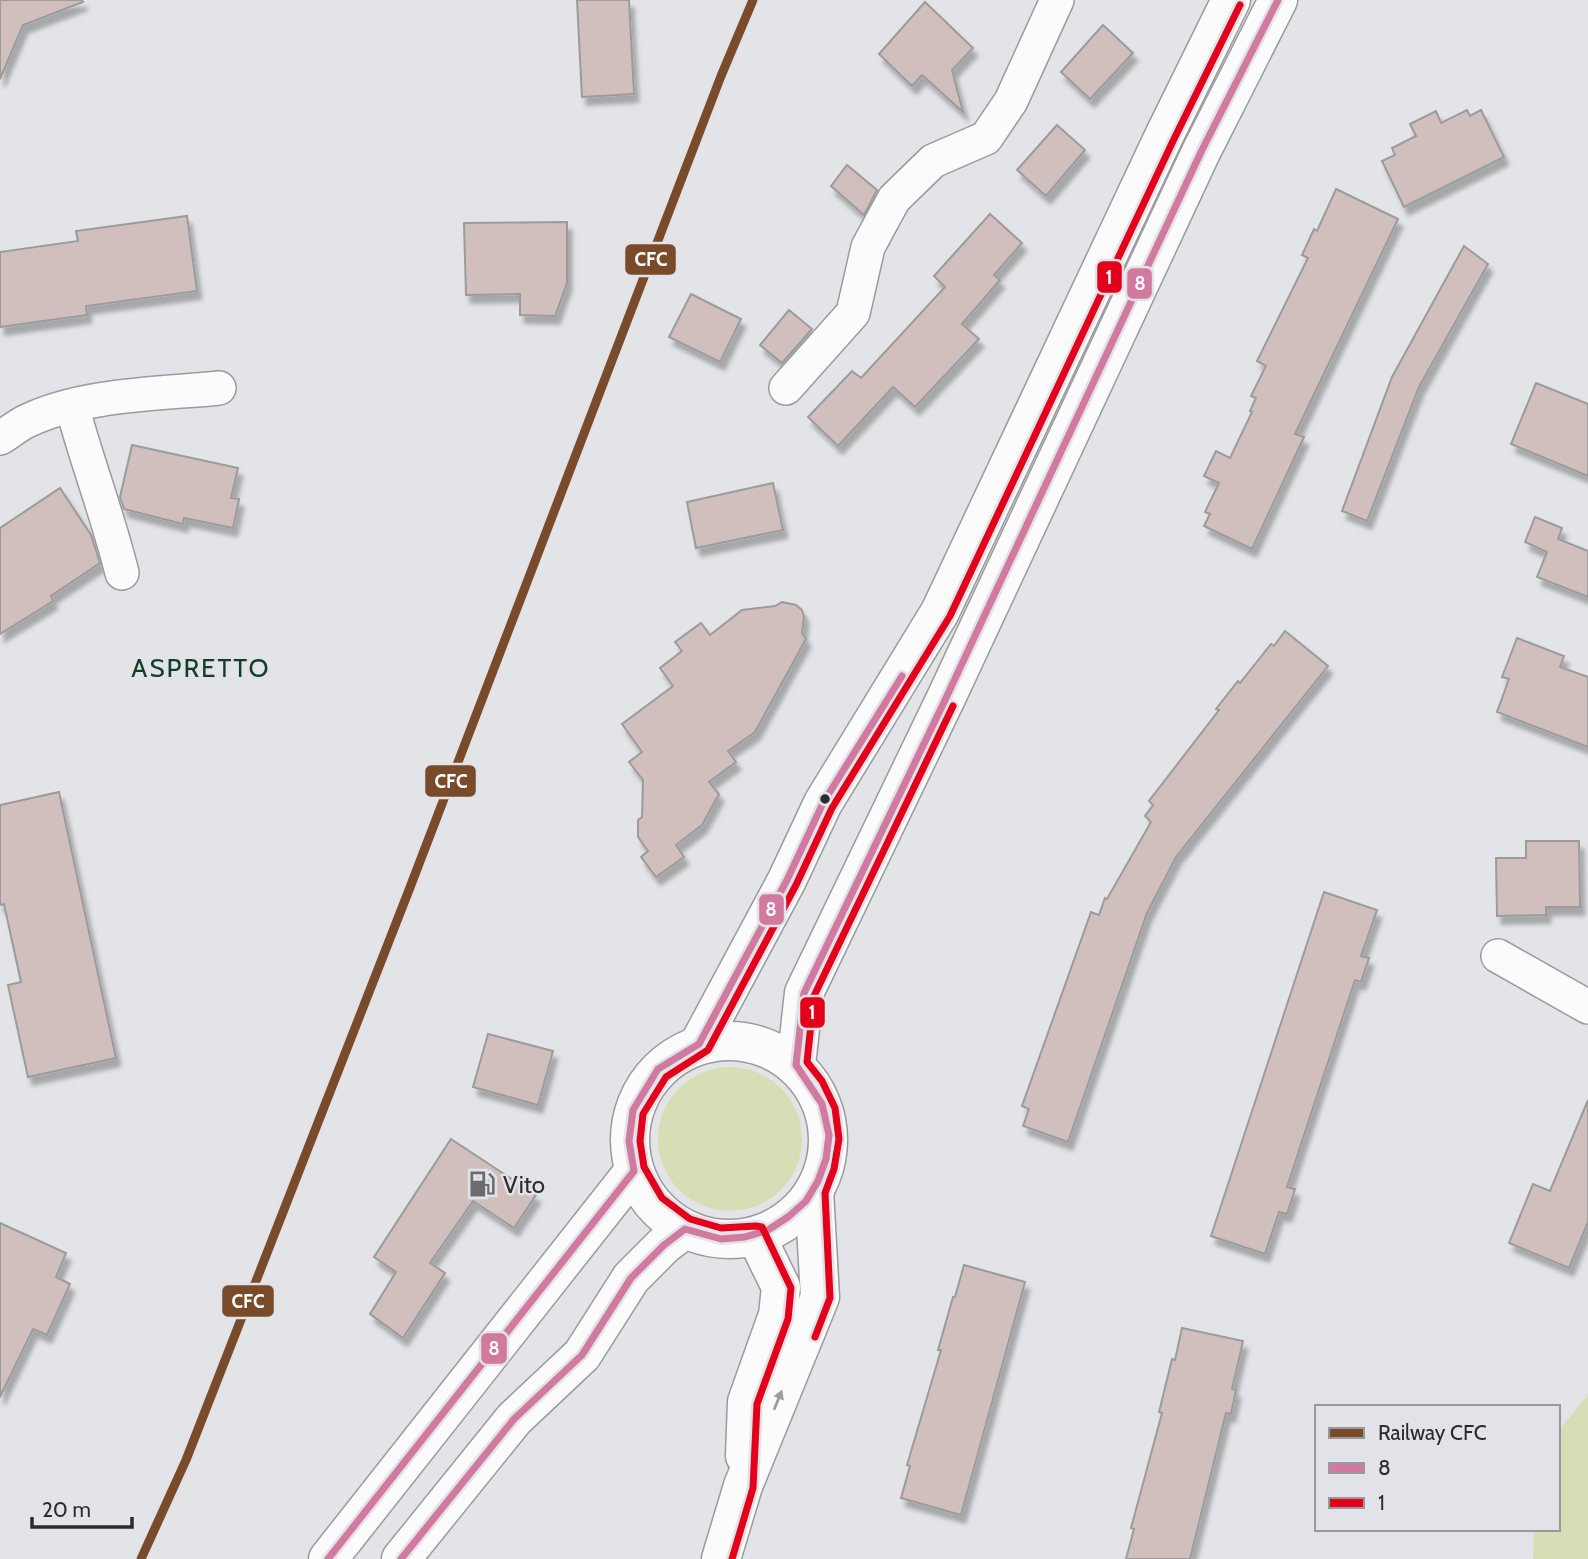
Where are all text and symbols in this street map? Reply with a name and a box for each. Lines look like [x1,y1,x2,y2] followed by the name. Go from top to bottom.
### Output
[624,243,677,276] line badge: CFC
[634,248,668,271] text: CFC
[1096,260,1123,294] line badge: 1
[1105,266,1113,289] text: 1
[1126,267,1153,300] line badge: 8
[1134,272,1146,295] text: 8
[131,652,271,684] district label: ASPRETTO
[424,764,477,798] line badge: CFC
[434,770,468,793] text: CFC
[818,792,832,806] unlabelled marker
[758,893,785,926] line badge: 8
[765,898,777,921] text: 8
[799,996,826,1029] line badge: 1
[808,1001,816,1024] text: 1
[467,1169,497,1199] fuel station icon: Vito
[503,1170,545,1199] place label: Vito
[221,1284,275,1318] line badge: CFC
[231,1290,265,1313] text: CFC
[480,1332,508,1365] line badge: 8
[488,1337,500,1360] text: 8
[773,1389,784,1410] one-way arrow
[1315,1405,1560,1531] legend
[1378,1420,1487,1445] text: Railway CFC
[1378,1455,1391,1480] text: 8
[32,1486,131,1530] scale bar
[1378,1490,1385,1515] text: 1
[42,1497,91,1522] text: 20 m

